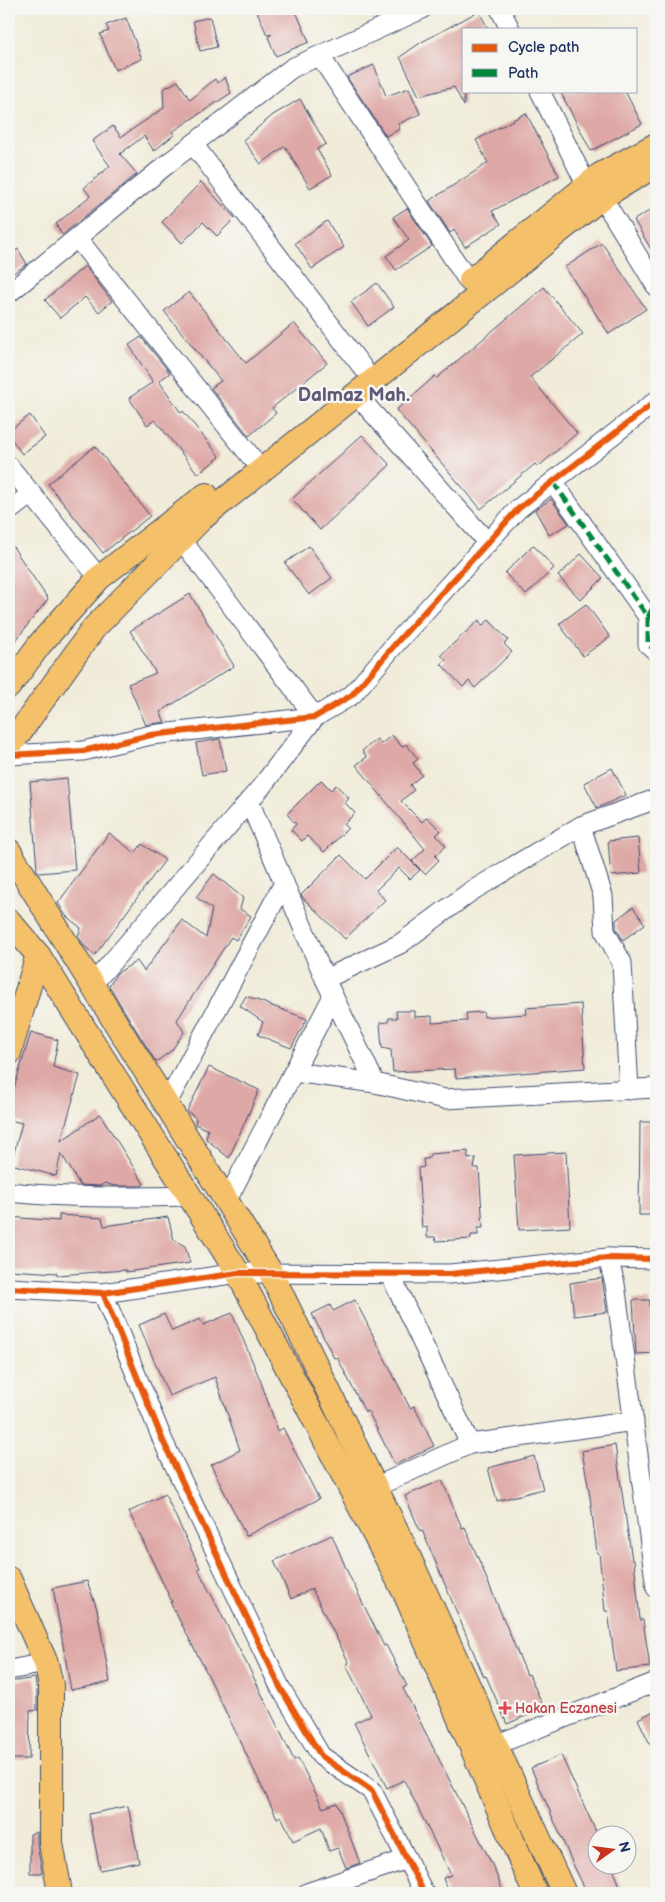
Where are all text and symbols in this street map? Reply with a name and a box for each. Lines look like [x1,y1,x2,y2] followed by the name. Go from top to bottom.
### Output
[462,28,638,92] legend
[508,38,579,57] text: Cycle path
[508,64,538,83] text: Path
[298,384,410,407] district label: Dalmaz Mah.
[515,1700,617,1717] place label: Hakan Eczanesi
[499,1702,511,1714] marker: Hakan Eczanesi
[588,1824,638,1874] north arrow
[615,1840,634,1854] text: N

